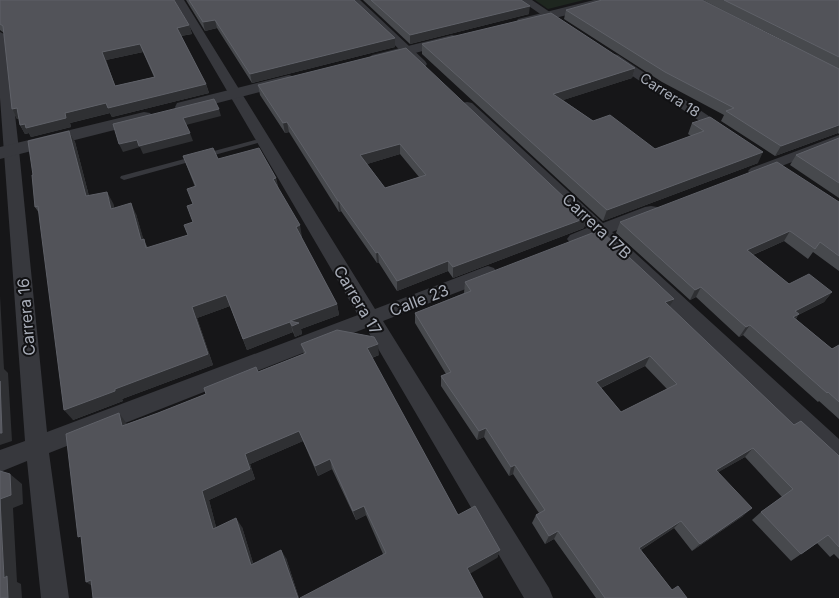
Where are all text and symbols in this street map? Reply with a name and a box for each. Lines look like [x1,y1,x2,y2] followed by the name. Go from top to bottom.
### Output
[637,69,704,120] street label: Carrera 18
[558,189,636,263] street label: Carrera 17B
[330,262,386,338] street label: Carrera 17
[13,277,39,357] street label: Carrera 16
[387,280,451,320] street label: Calle 23

